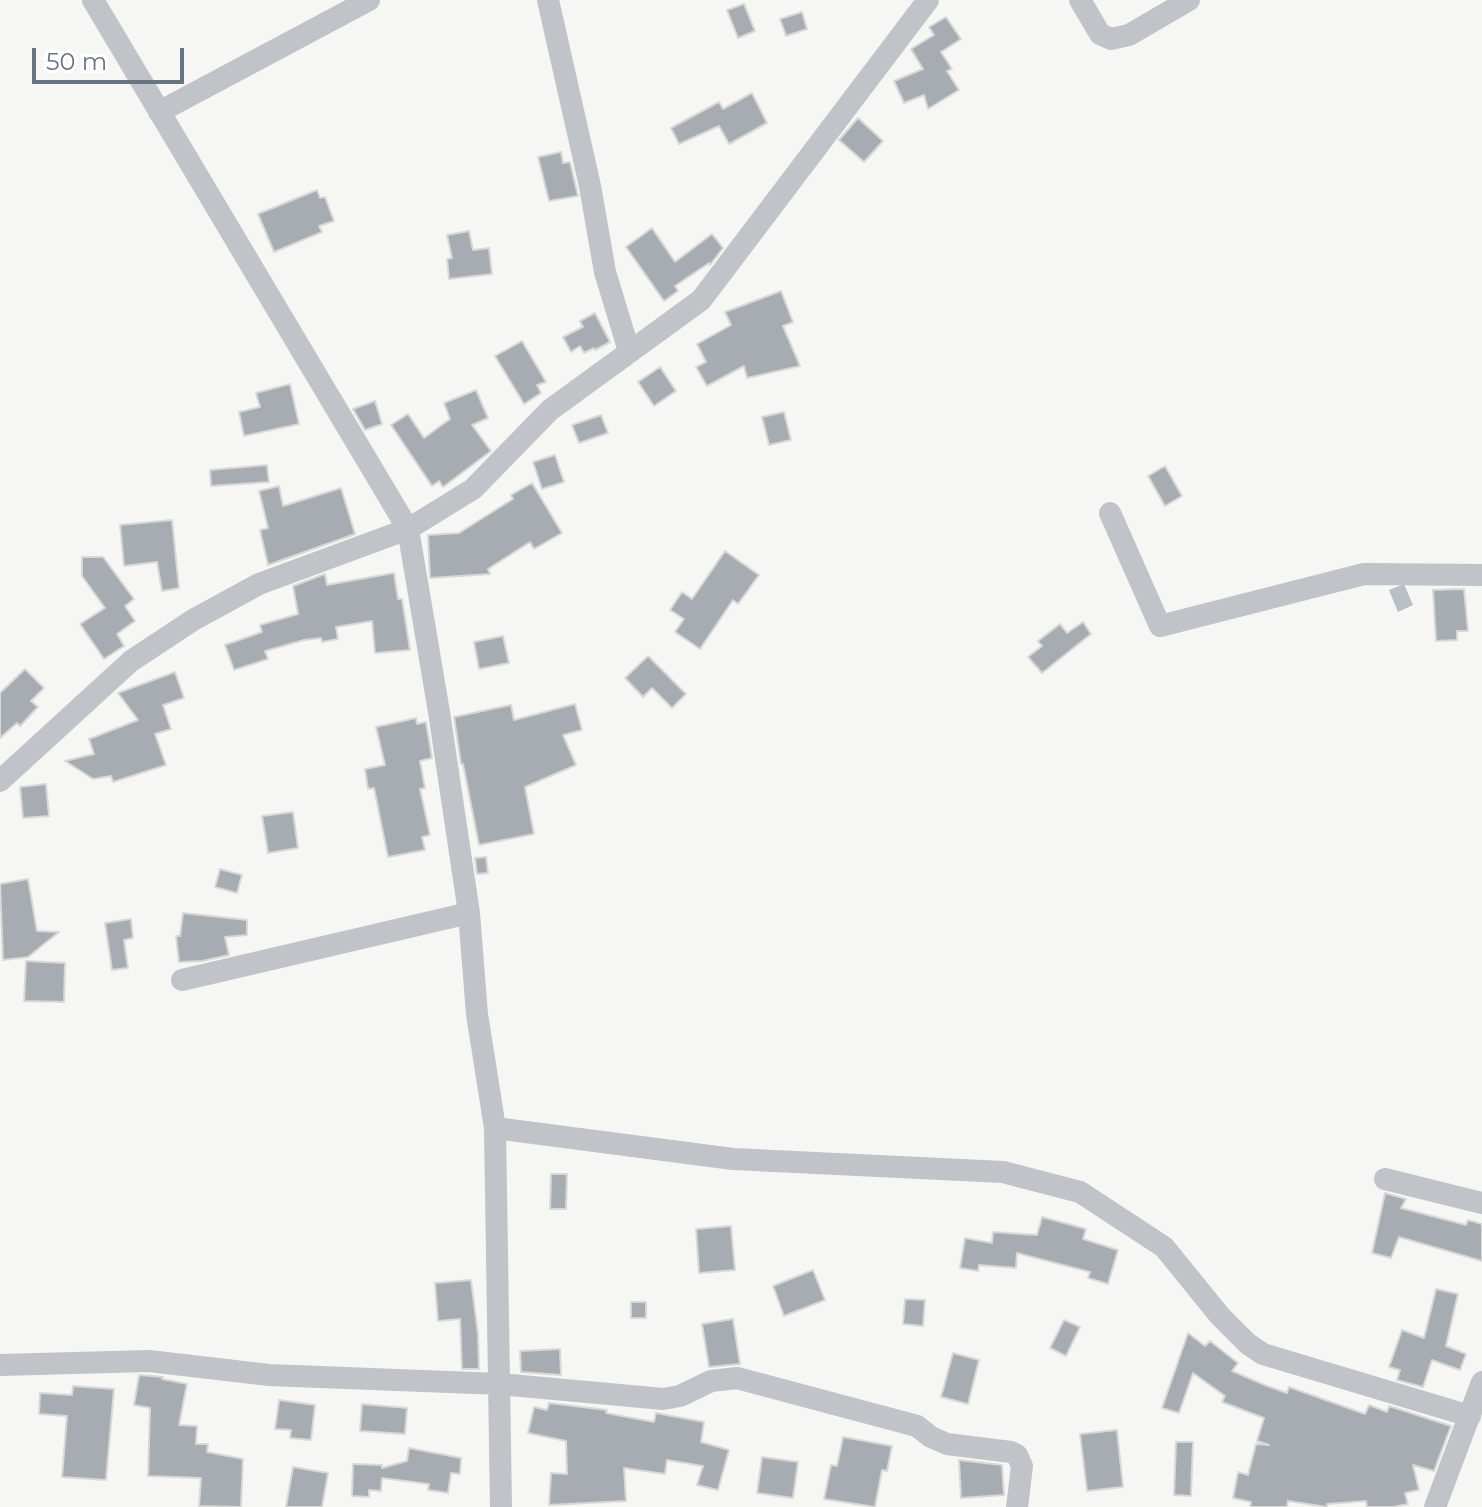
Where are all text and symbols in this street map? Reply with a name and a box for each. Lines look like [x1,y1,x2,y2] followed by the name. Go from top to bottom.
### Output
[36,32,188,82] scale bar
[46,47,107,76] text: 50 m

